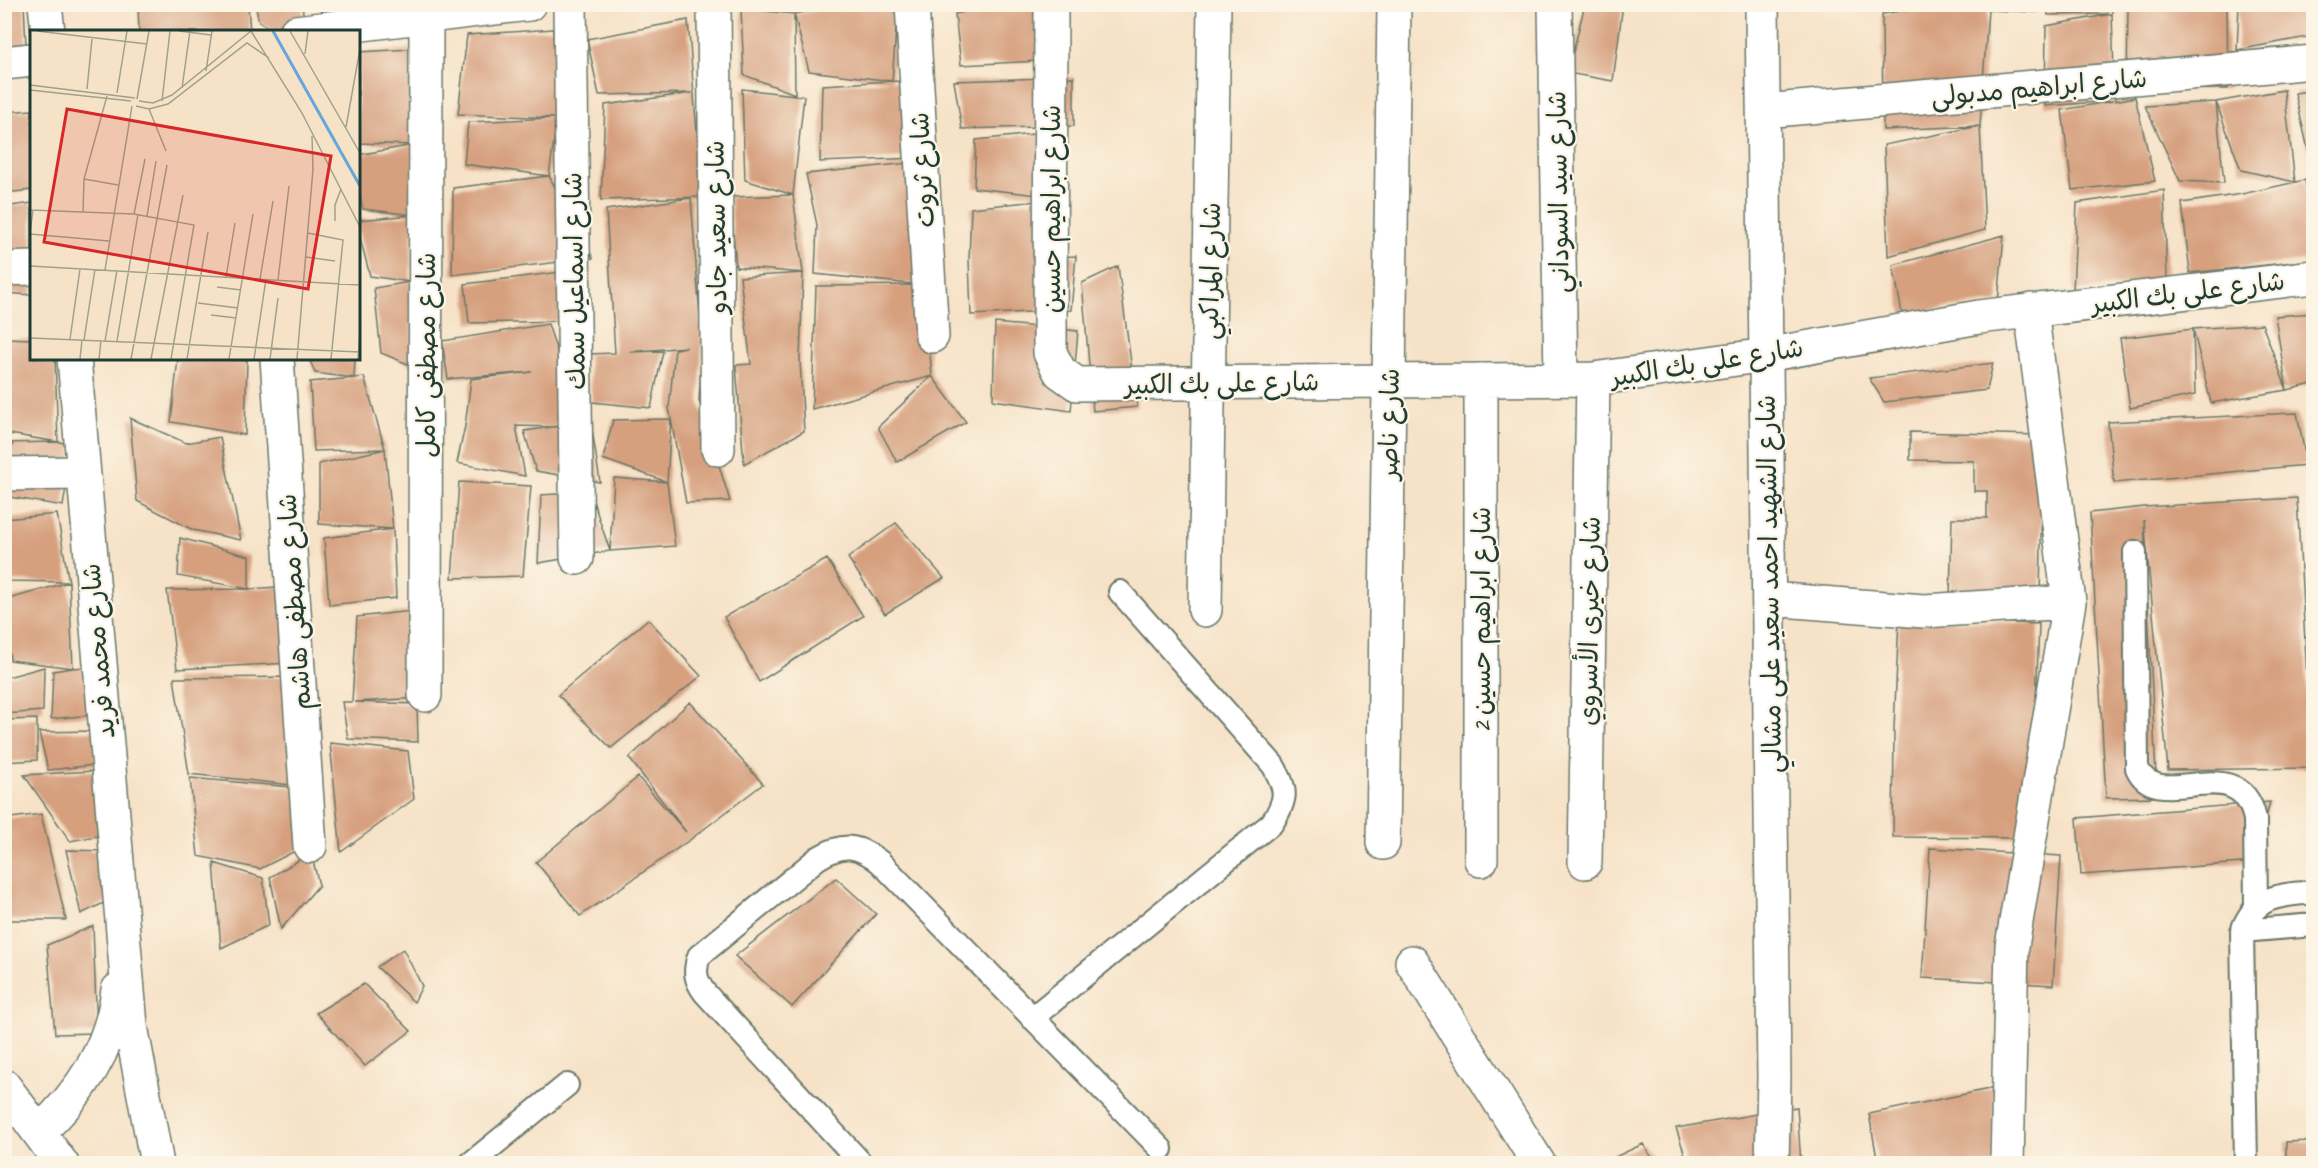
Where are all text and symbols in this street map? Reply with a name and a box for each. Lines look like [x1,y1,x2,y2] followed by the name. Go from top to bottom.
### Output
[30,30,360,360] inset map
[1929,62,2149,116] street label: شارع ابراهيم مدبولى
[1540,91,1583,293] street label: شارع سيد السوداني
[1035,105,1071,313] street label: شارع ابراهيم حسين
[903,111,943,229] street label: شارع ثروت
[698,140,736,316] street label: شارع سعيد جادو
[556,172,594,390] street label: شارع اسماعيل سمك
[1193,202,1234,340] street label: شارع المراكبي
[410,252,444,458] street label: شارع مصطفى كامل
[2088,264,2287,322] street label: شارع على بك الكبير
[1606,331,1806,395] street label: شارع على بك الكبير
[1122,365,1320,403] street label: شارع على بك الكبير
[1372,368,1408,482] street label: شارع ناصر
[1750,394,1795,774] street label: شارع الشهيد احمد سعيد على مشالي
[270,492,322,711] street label: شارع مصطفى هاشم
[1465,507,1501,733] street label: شارع ابراهيم حسين 2
[1569,516,1610,726] street label: شارع خيرى الأسروي
[74,562,124,740] street label: شارع محمد فريد

